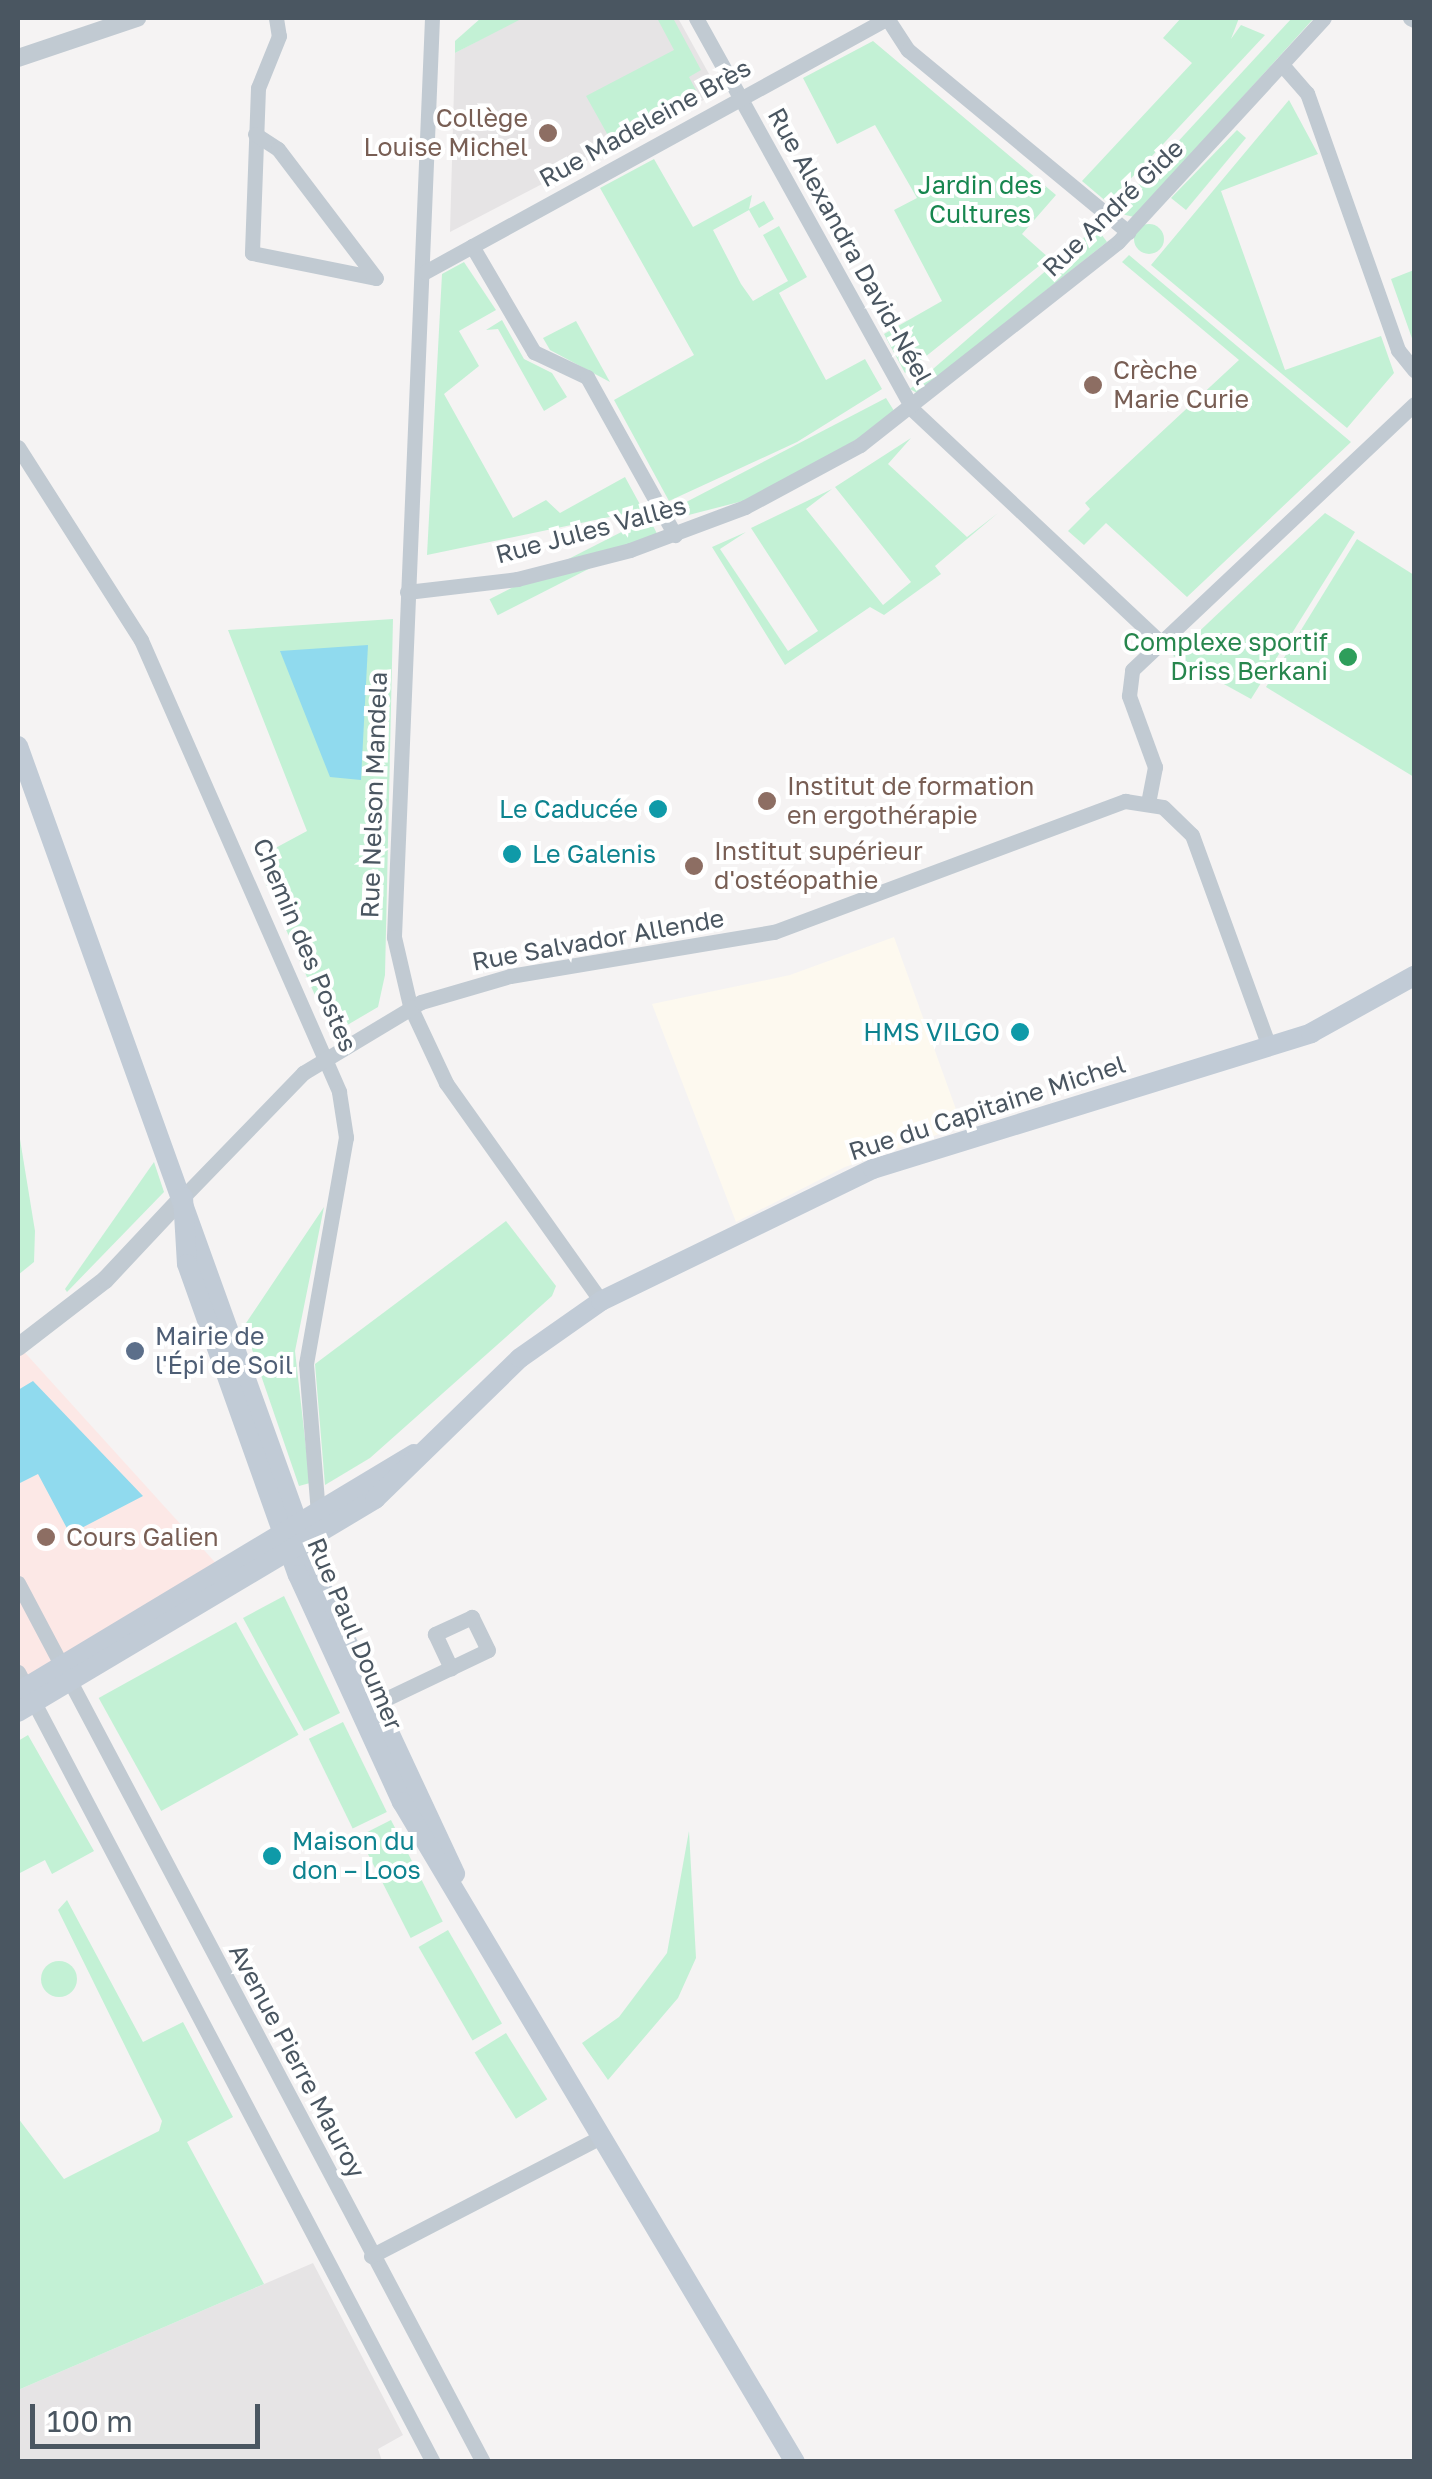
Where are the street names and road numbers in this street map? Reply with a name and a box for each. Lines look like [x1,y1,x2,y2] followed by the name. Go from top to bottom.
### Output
[534,52,756,194] street label: Rue Madeleine Brès
[761,103,939,389] street label: Rue Alexandra David-Néel
[1036,133,1190,283] street label: Rue André Gide
[492,490,690,570] street label: Rue Jules Vallès
[355,671,393,919] street label: Rue Nelson Mandela
[246,834,364,1056] street label: Chemin des Postes
[470,903,726,977] street label: Rue Salvador Allende
[845,1049,1129,1167] street label: Rue du Capitaine Michel
[301,1533,409,1735] street label: Rue Paul Doumer
[223,1939,371,2183] street label: Avenue Pierre Mauroy

